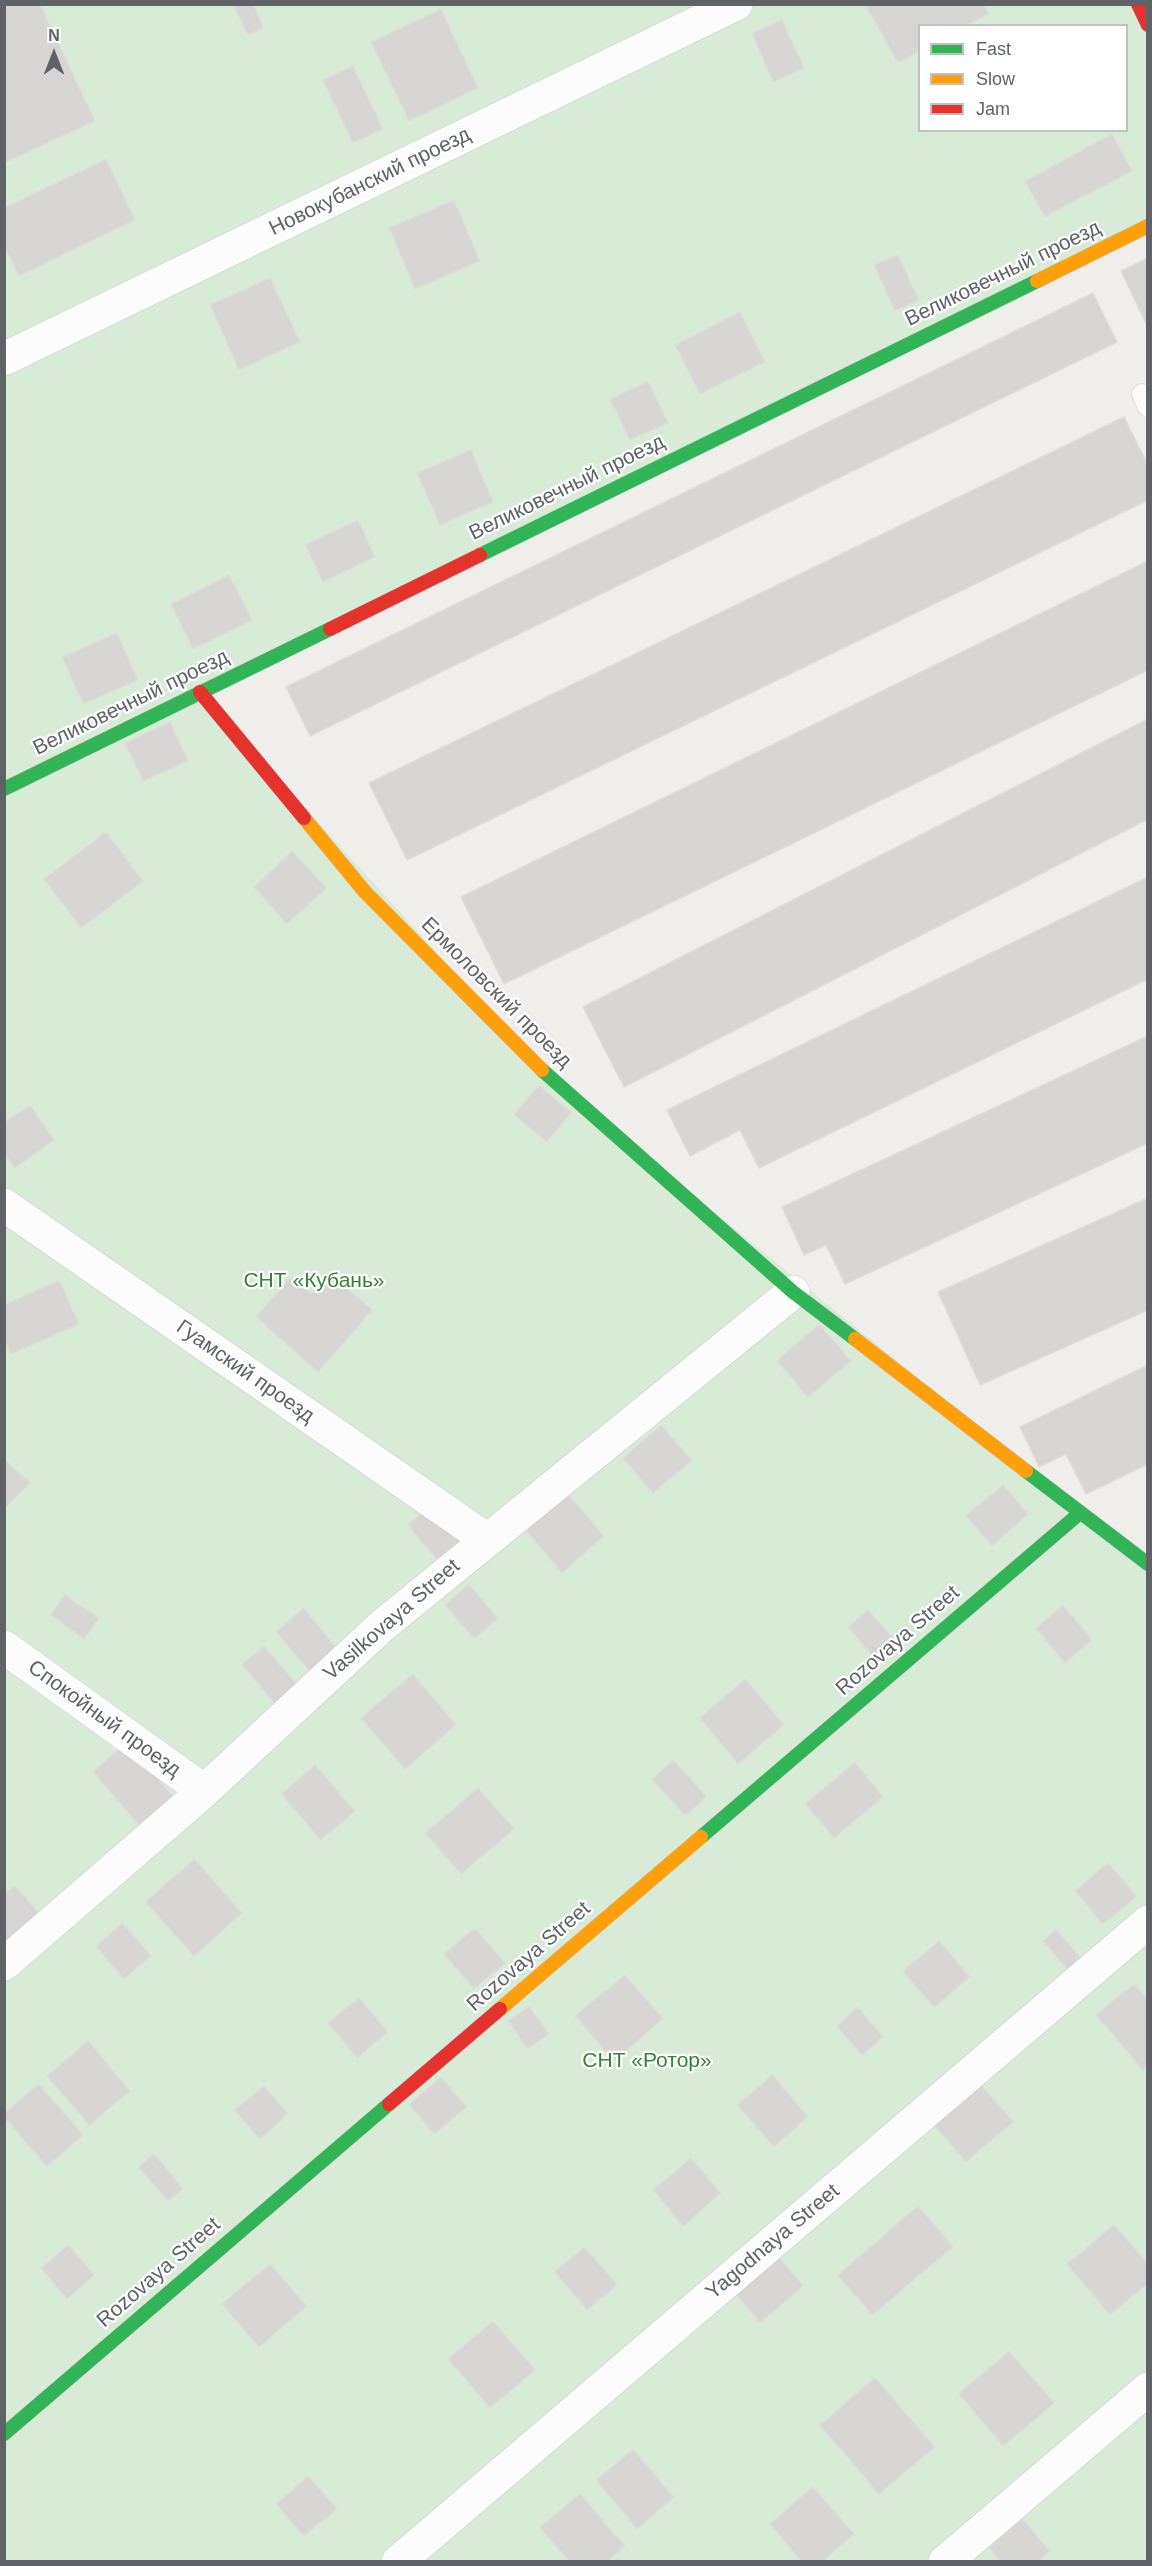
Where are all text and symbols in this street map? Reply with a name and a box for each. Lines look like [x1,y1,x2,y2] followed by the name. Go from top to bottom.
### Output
[24,24,84,84] north arrow
[918,24,1128,132] legend
[48,27,60,44] text: N
[976,39,1011,59] text: Fast
[976,69,1015,89] text: Slow
[976,99,1010,119] text: Jam
[265,122,475,242] street label: Новокубанский проезд
[901,216,1105,332] street label: Великовечный проезд
[465,430,669,546] street label: Великовечный проезд
[29,645,233,761] street label: Великовечный проезд
[415,912,577,1074] street label: Ермоловский проезд
[243,1268,385,1294] park label: СНТ «Кубань»
[171,1315,319,1429] street label: Гуамский проезд
[319,1554,465,1686] street label: Vasilkovaya Street
[831,1581,965,1701] street label: Rozovaya Street
[23,1655,185,1783] street label: Спокойный проезд
[462,1897,596,2017] street label: Rozovaya Street
[582,2048,712,2074] park label: СНТ «Ротор»
[701,2179,845,2305] street label: Yagodnaya Street
[92,2213,226,2333] street label: Rozovaya Street

